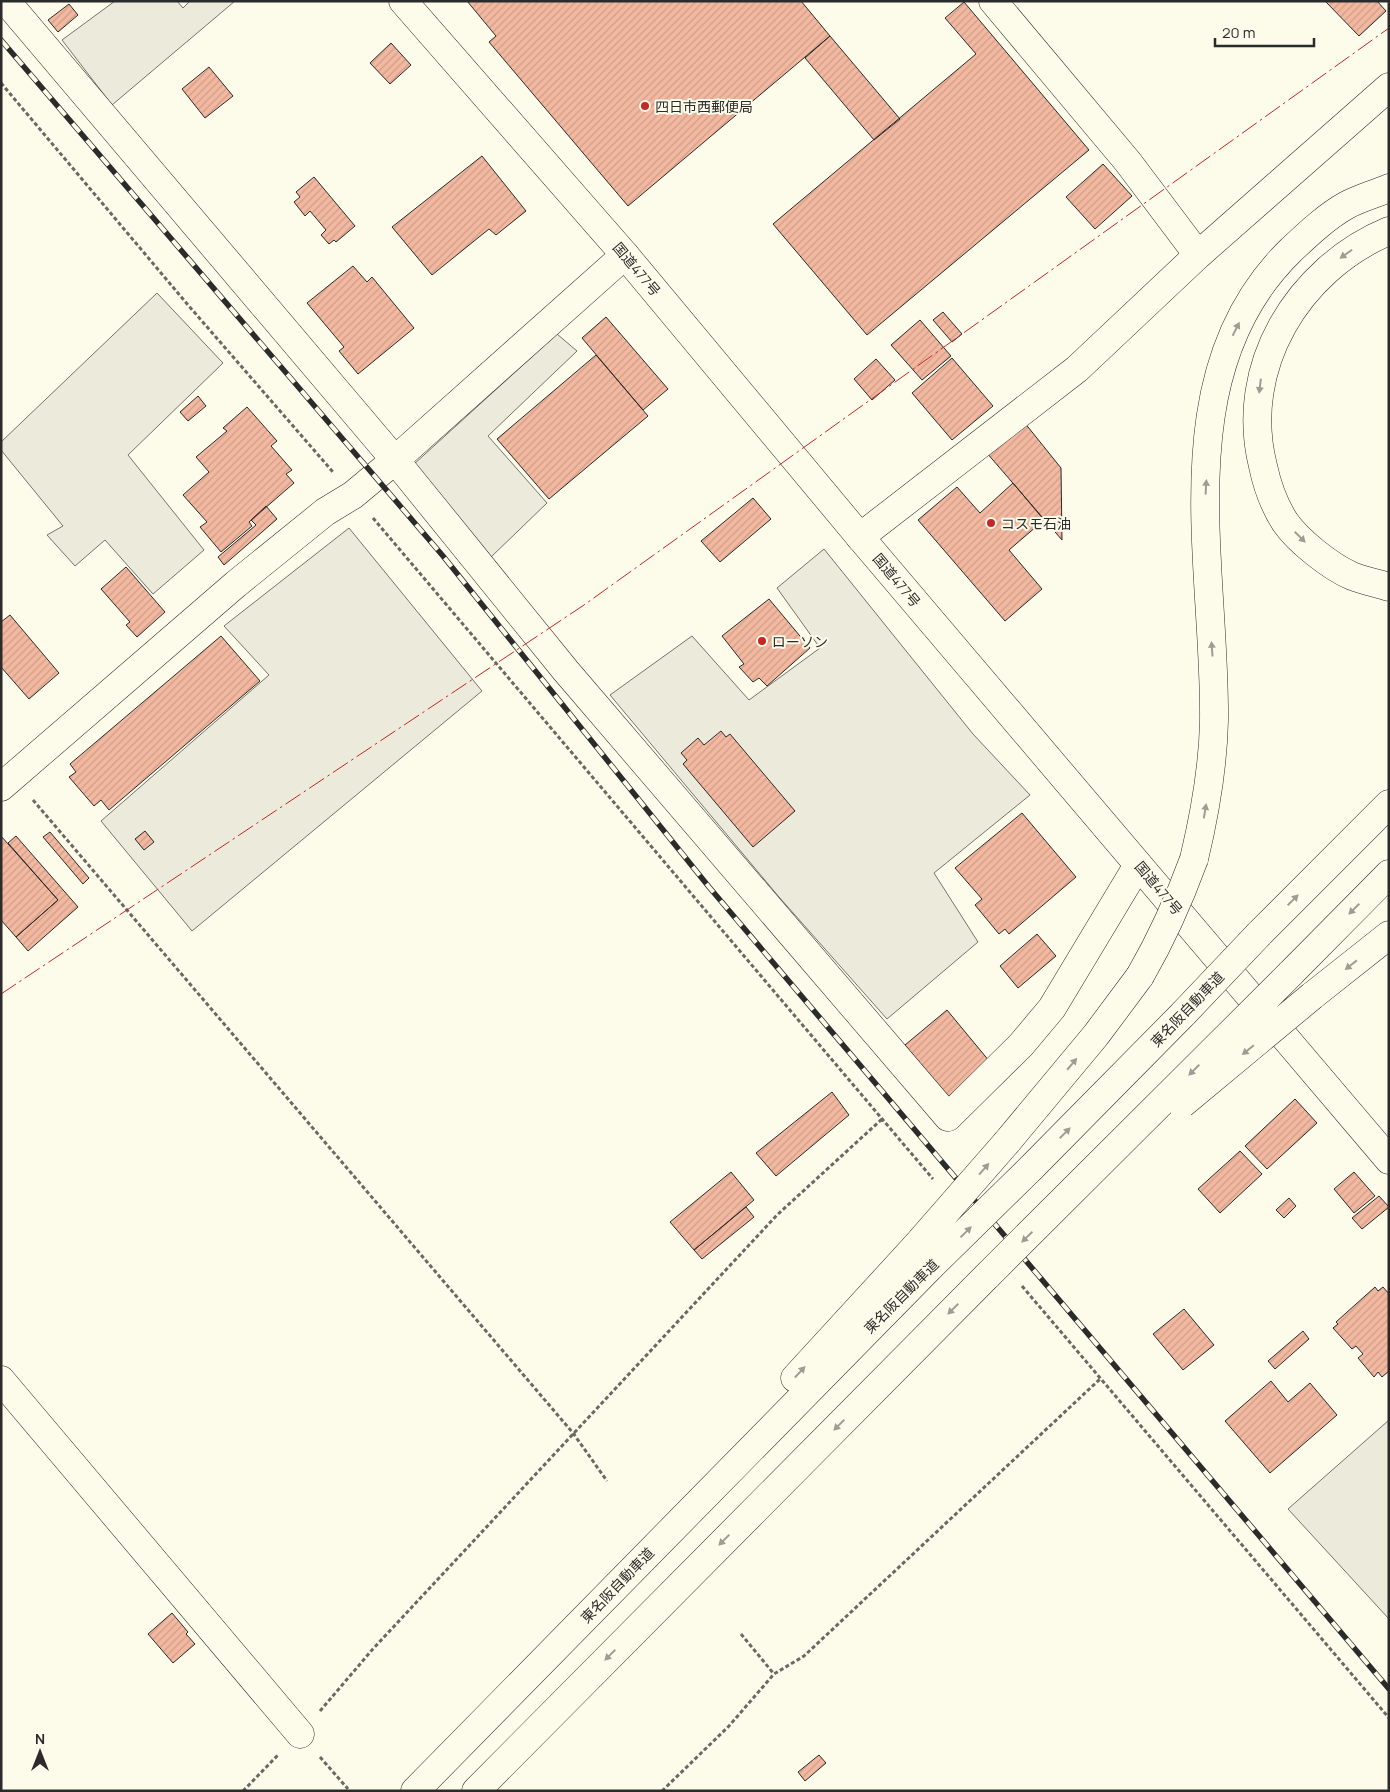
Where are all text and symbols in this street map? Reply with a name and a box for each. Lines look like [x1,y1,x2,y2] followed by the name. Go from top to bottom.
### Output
[1215,15,1314,47] scale bar
[1222,22,1255,43] text: 20 m
[655,97,753,116] place label: 四日市西郵便局
[639,100,651,112] marker: 四日市西郵便局
[609,238,665,300] street label: 国道477号
[1339,249,1353,259] one-way arrow
[1232,322,1240,336] one-way arrow
[1256,379,1264,395] one-way arrow
[1202,479,1210,495] one-way arrow
[1001,514,1071,533] place label: コスモ石油
[985,517,997,529] marker: コスモ石油
[1294,531,1306,543] one-way arrow
[869,549,925,611] street label: 国道477号
[772,632,828,651] place label: ローソン
[756,635,768,647] marker: ローソン
[1208,641,1216,657] one-way arrow
[1201,803,1209,819] one-way arrow
[1131,857,1187,919] street label: 国道477号
[1287,894,1299,906] one-way arrow
[1349,903,1361,915] one-way arrow
[1344,960,1357,971] one-way arrow
[1146,967,1228,1051] street label: 東名阪自動車道
[1242,1044,1255,1055] one-way arrow
[1066,1058,1077,1071] one-way arrow
[1188,1064,1200,1076] one-way arrow
[1059,1128,1071,1140] one-way arrow
[978,1162,989,1175] one-way arrow
[960,1226,972,1238] one-way arrow
[1021,1231,1033,1243] one-way arrow
[860,1255,942,1337] street label: 東名阪自動車道
[948,1303,960,1315] one-way arrow
[794,1367,806,1379] one-way arrow
[833,1419,845,1431] one-way arrow
[719,1534,731,1546] one-way arrow
[576,1543,658,1627] street label: 東名阪自動車道
[604,1649,616,1661] one-way arrow
[15,1727,65,1777] north arrow
[35,1729,45,1748] text: N

